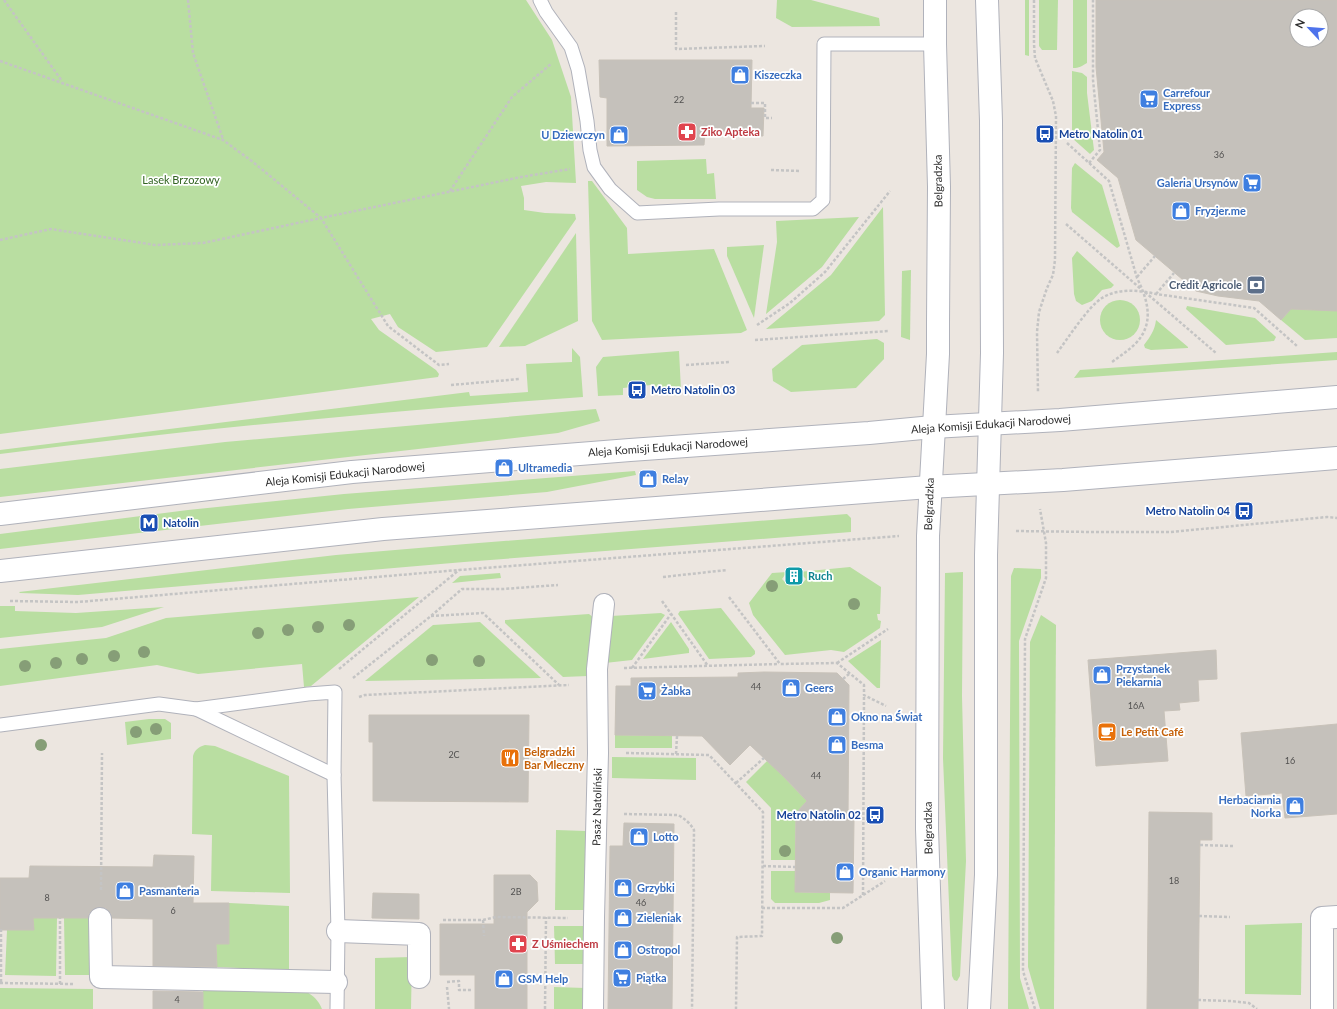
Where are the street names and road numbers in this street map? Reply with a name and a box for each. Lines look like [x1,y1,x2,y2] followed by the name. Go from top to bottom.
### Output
[931,155,944,207] street label: Belgradzka
[911,411,1072,436] street label: Aleja Komisji Edukacji Narodowej
[588,434,749,459] street label: Aleja Komisji Edukacji Narodowej
[265,459,426,488] street label: Aleja Komisji Edukacji Narodowej
[921,477,936,531] street label: Belgradzka
[589,768,604,846] street label: Pasaż Natoliński
[921,802,934,854] street label: Belgradzka

